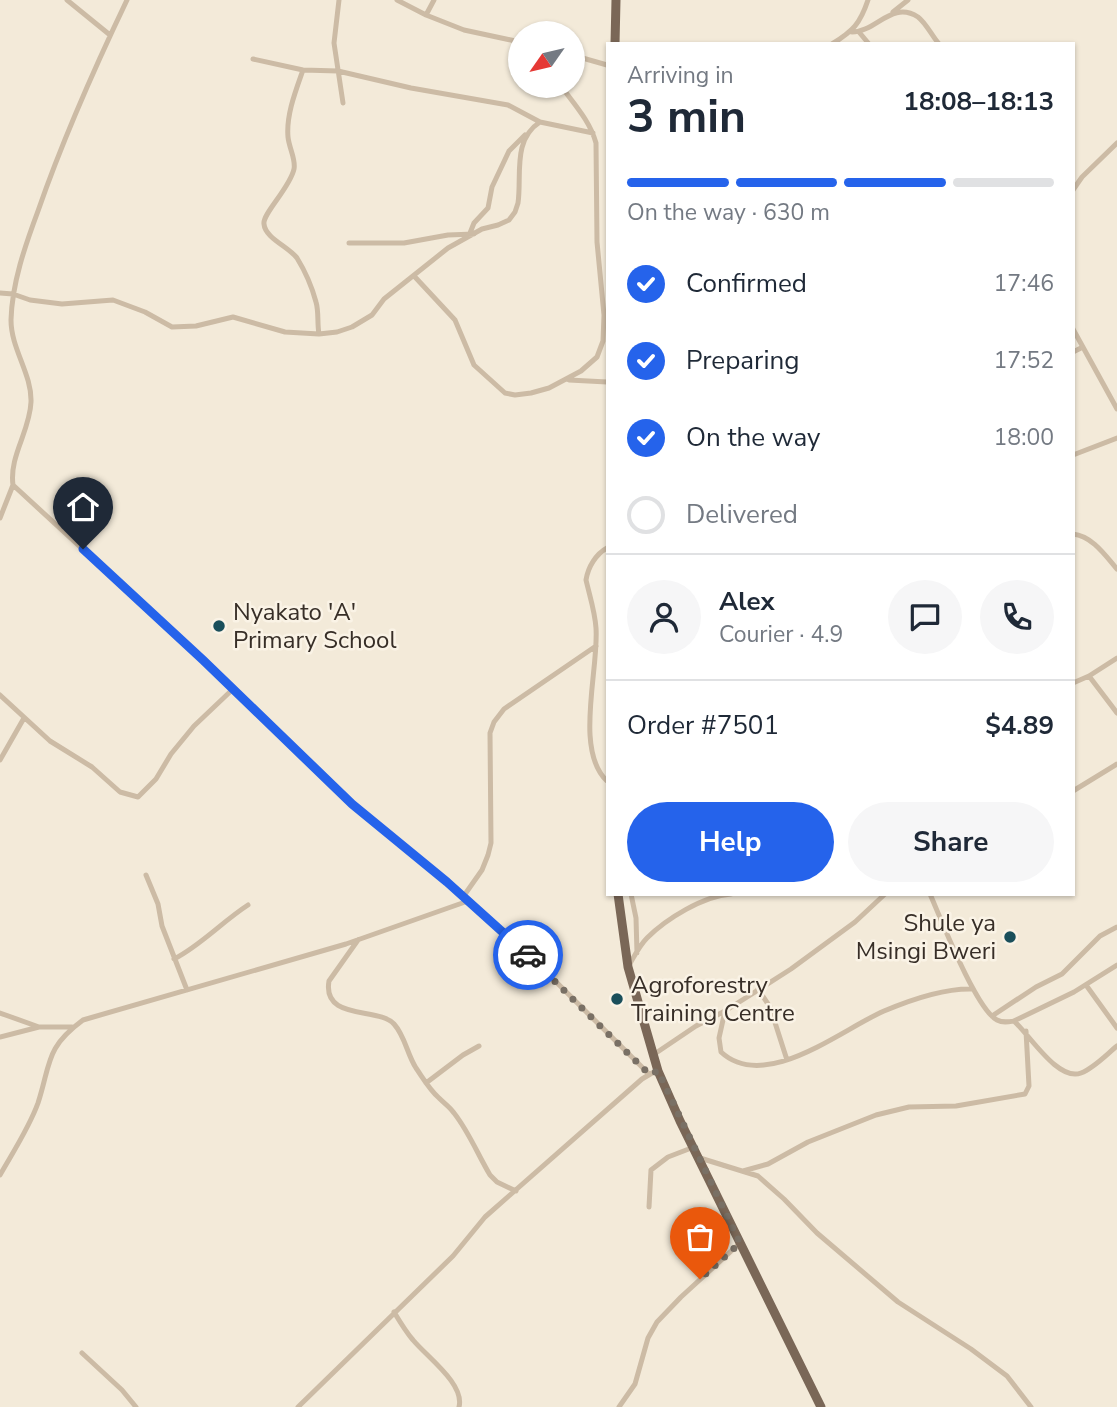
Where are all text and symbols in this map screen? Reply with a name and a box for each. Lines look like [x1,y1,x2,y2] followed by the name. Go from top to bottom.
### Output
[508,21,584,98] north arrow
[508,21,585,98] map controls
[627,60,734,91] text: Arriving in
[903,84,1054,119] text: 18:08–18:13
[627,85,746,148] text: 3 min
[627,197,830,228] text: On the way · 630 m
[627,265,665,303] icon: check
[686,266,807,301] text: Confirmed
[994,268,1054,299] text: 17:46
[627,342,665,380] icon: check
[686,343,799,378] text: Preparing
[994,345,1054,376] text: 17:52
[627,419,665,457] icon: check
[686,420,820,455] text: On the way
[994,422,1054,453] text: 18:00
[53,477,113,549] pin
[64,488,102,526] icon: home
[686,497,798,532] text: Delivered
[627,580,701,654] button: person
[888,580,962,654] button: chat
[980,580,1054,654] button: phone
[719,584,775,619] text: Alex
[233,596,397,656] place label: Nyakato 'A' Primary School
[211,618,227,634] marker: Nyakato 'A' Primary School
[719,619,843,650] text: Courier · 4.9
[627,708,779,743] text: Order #7501
[985,708,1054,743] text: $4.89
[627,802,834,882] button: Help
[848,802,1054,882] button: Share
[856,907,996,967] place label: Shule ya Msingi Bweri
[493,920,563,990] courier
[1002,929,1018,945] marker: Shule ya Msingi Bweri
[509,936,547,974] icon: car
[631,969,795,1029] place label: Agroforestry Training Centre
[609,991,625,1007] marker: Agroforestry Training Centre
[670,1207,730,1279] pin
[681,1218,719,1256] icon: bag

